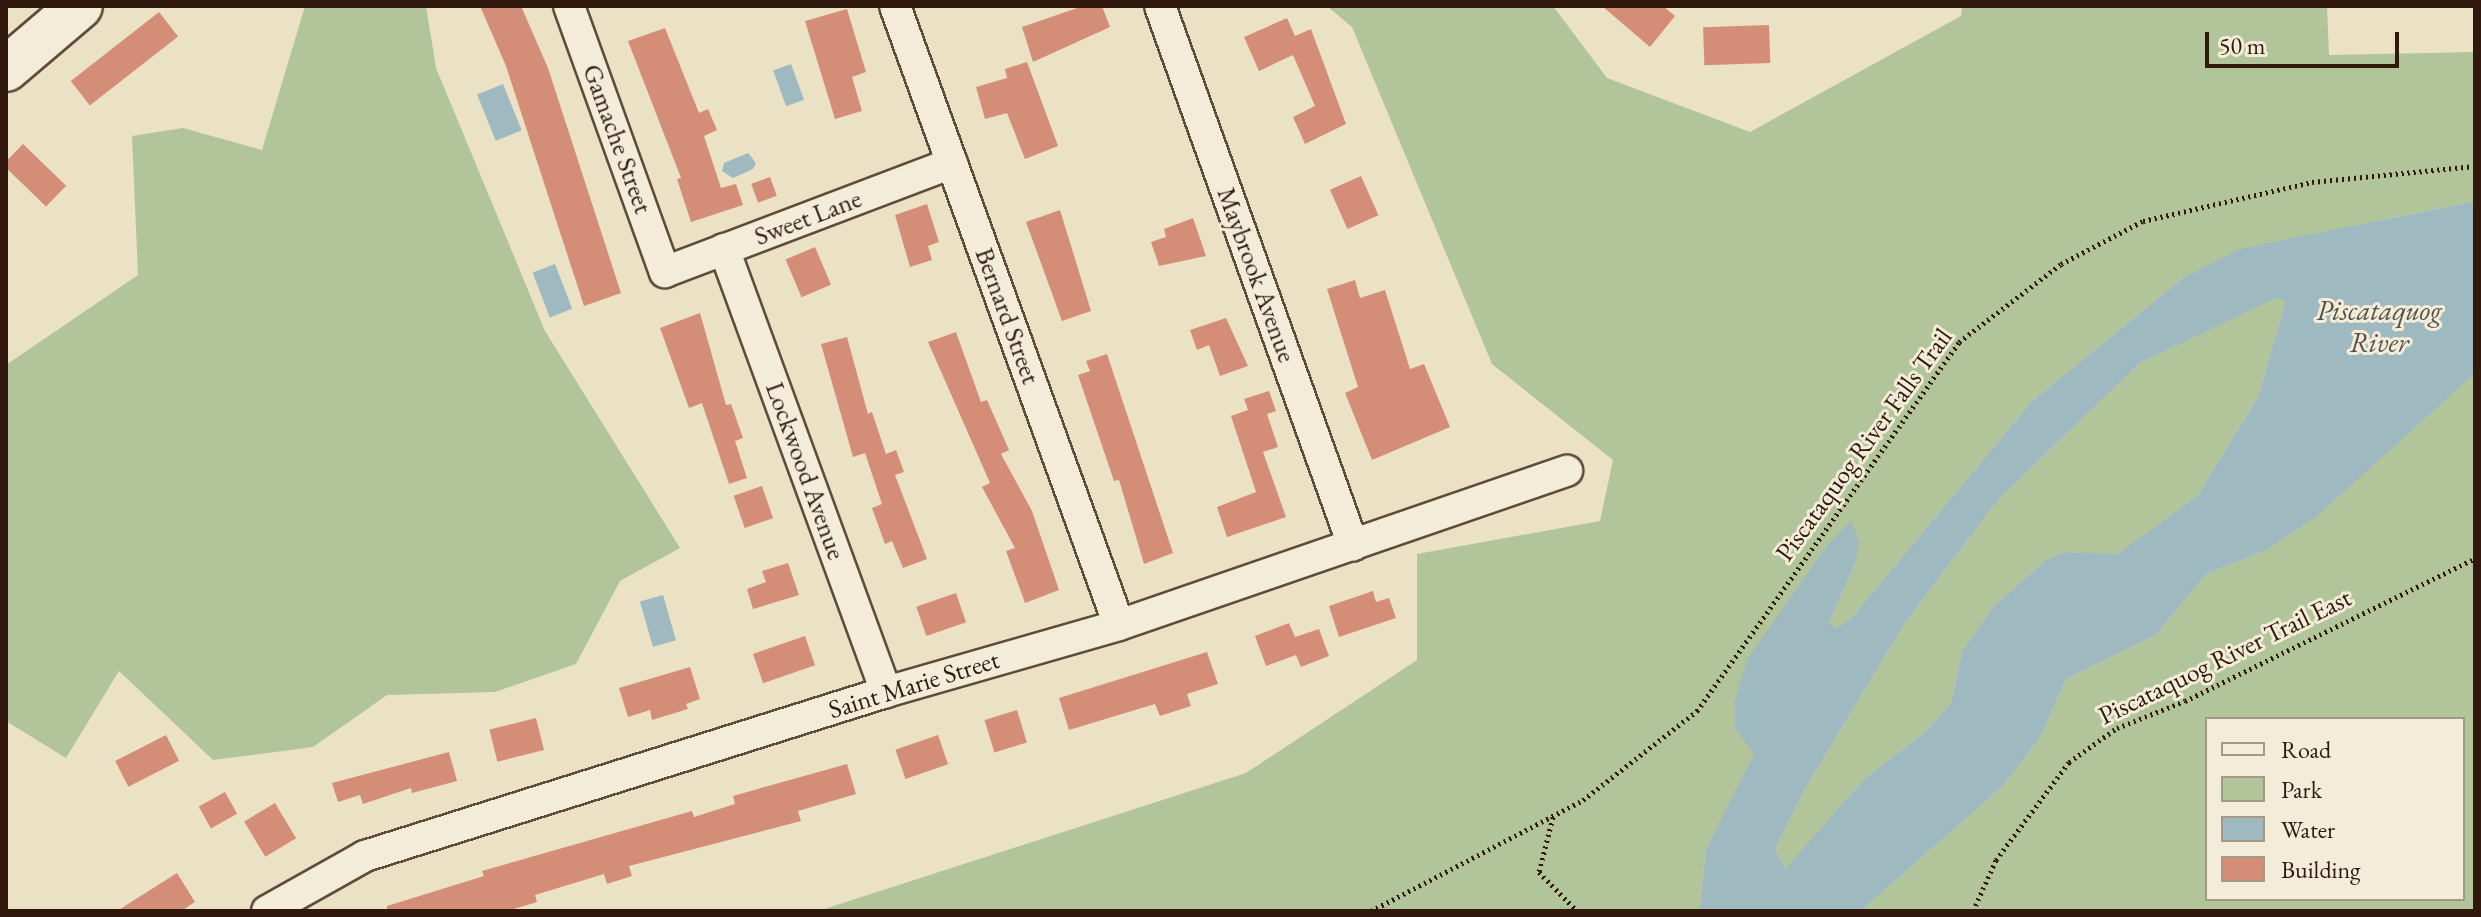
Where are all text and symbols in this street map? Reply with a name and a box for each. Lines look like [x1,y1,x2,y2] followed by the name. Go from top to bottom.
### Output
[2209,16,2403,66] scale bar
[2219,30,2266,61] text: 50 m
[576,60,658,218] street label: Gamache Street
[750,183,866,253] street label: Sweet Lane
[1210,183,1302,367] street label: Maybrook Avenue
[968,244,1046,388] street label: Bernard Street
[2316,293,2442,359] water label: Piscataquog River
[1769,323,1959,567] street label: Piscataquog River Falls Trail
[758,378,852,564] street label: Lockwood Avenue
[2094,582,2356,732] street label: Piscataquog River Trail East
[825,644,1003,726] street label: Saint Marie Street
[2205,717,2465,901] legend
[2281,734,2331,765] text: Road
[2281,774,2322,805] text: Park
[2281,814,2335,845] text: Water
[2281,854,2361,885] text: Building

